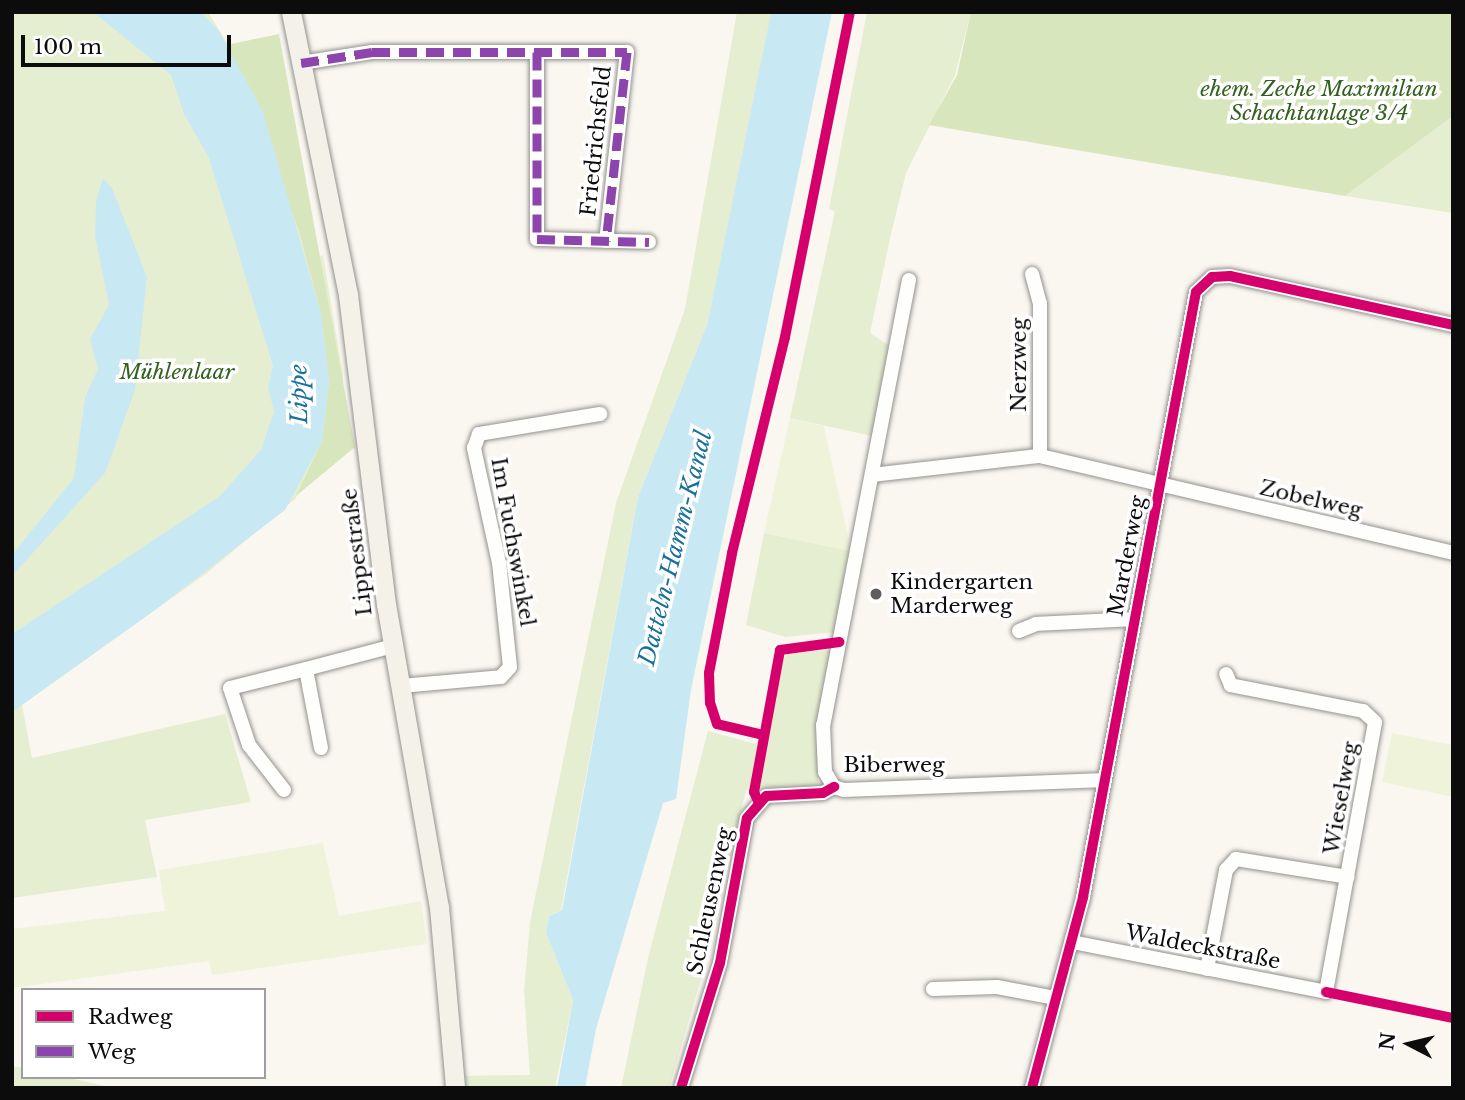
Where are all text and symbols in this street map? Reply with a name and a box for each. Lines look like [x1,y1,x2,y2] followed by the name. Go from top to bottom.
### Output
[24,21,234,65] scale bar
[34,34,102,60] text: 100 m
[576,65,616,217] street label: Friedrichsfeld
[1200,76,1438,126] park label: ehem. Zeche Maximilian Schachtanlage 3/4
[1006,318,1032,412] street label: Nerzweg
[120,359,234,385] park label: Mühlenlaar
[285,364,313,424] water label: Lippe
[632,428,718,668] water label: Datteln-Hamm-Kanal
[486,456,540,628] street label: Im Fuchswinkel
[1257,475,1365,523] street label: Zobelweg
[337,487,377,617] street label: Lippestraße
[1103,493,1151,619] street label: Marderweg
[890,569,1033,619] place label: Kindergarten Marderweg
[868,586,884,602] marker: Kindergarten Marderweg
[1319,740,1363,856] street label: Wieselweg
[843,752,945,778] street label: Biberweg
[682,825,738,977] street label: Schleusenweg
[1123,920,1283,974] street label: Waldeckstraße
[21,988,266,1079] legend
[88,1004,172,1030] text: Radweg
[1374,1009,1444,1079] north arrow
[1375,1031,1400,1052] text: N
[88,1039,136,1065] text: Weg

